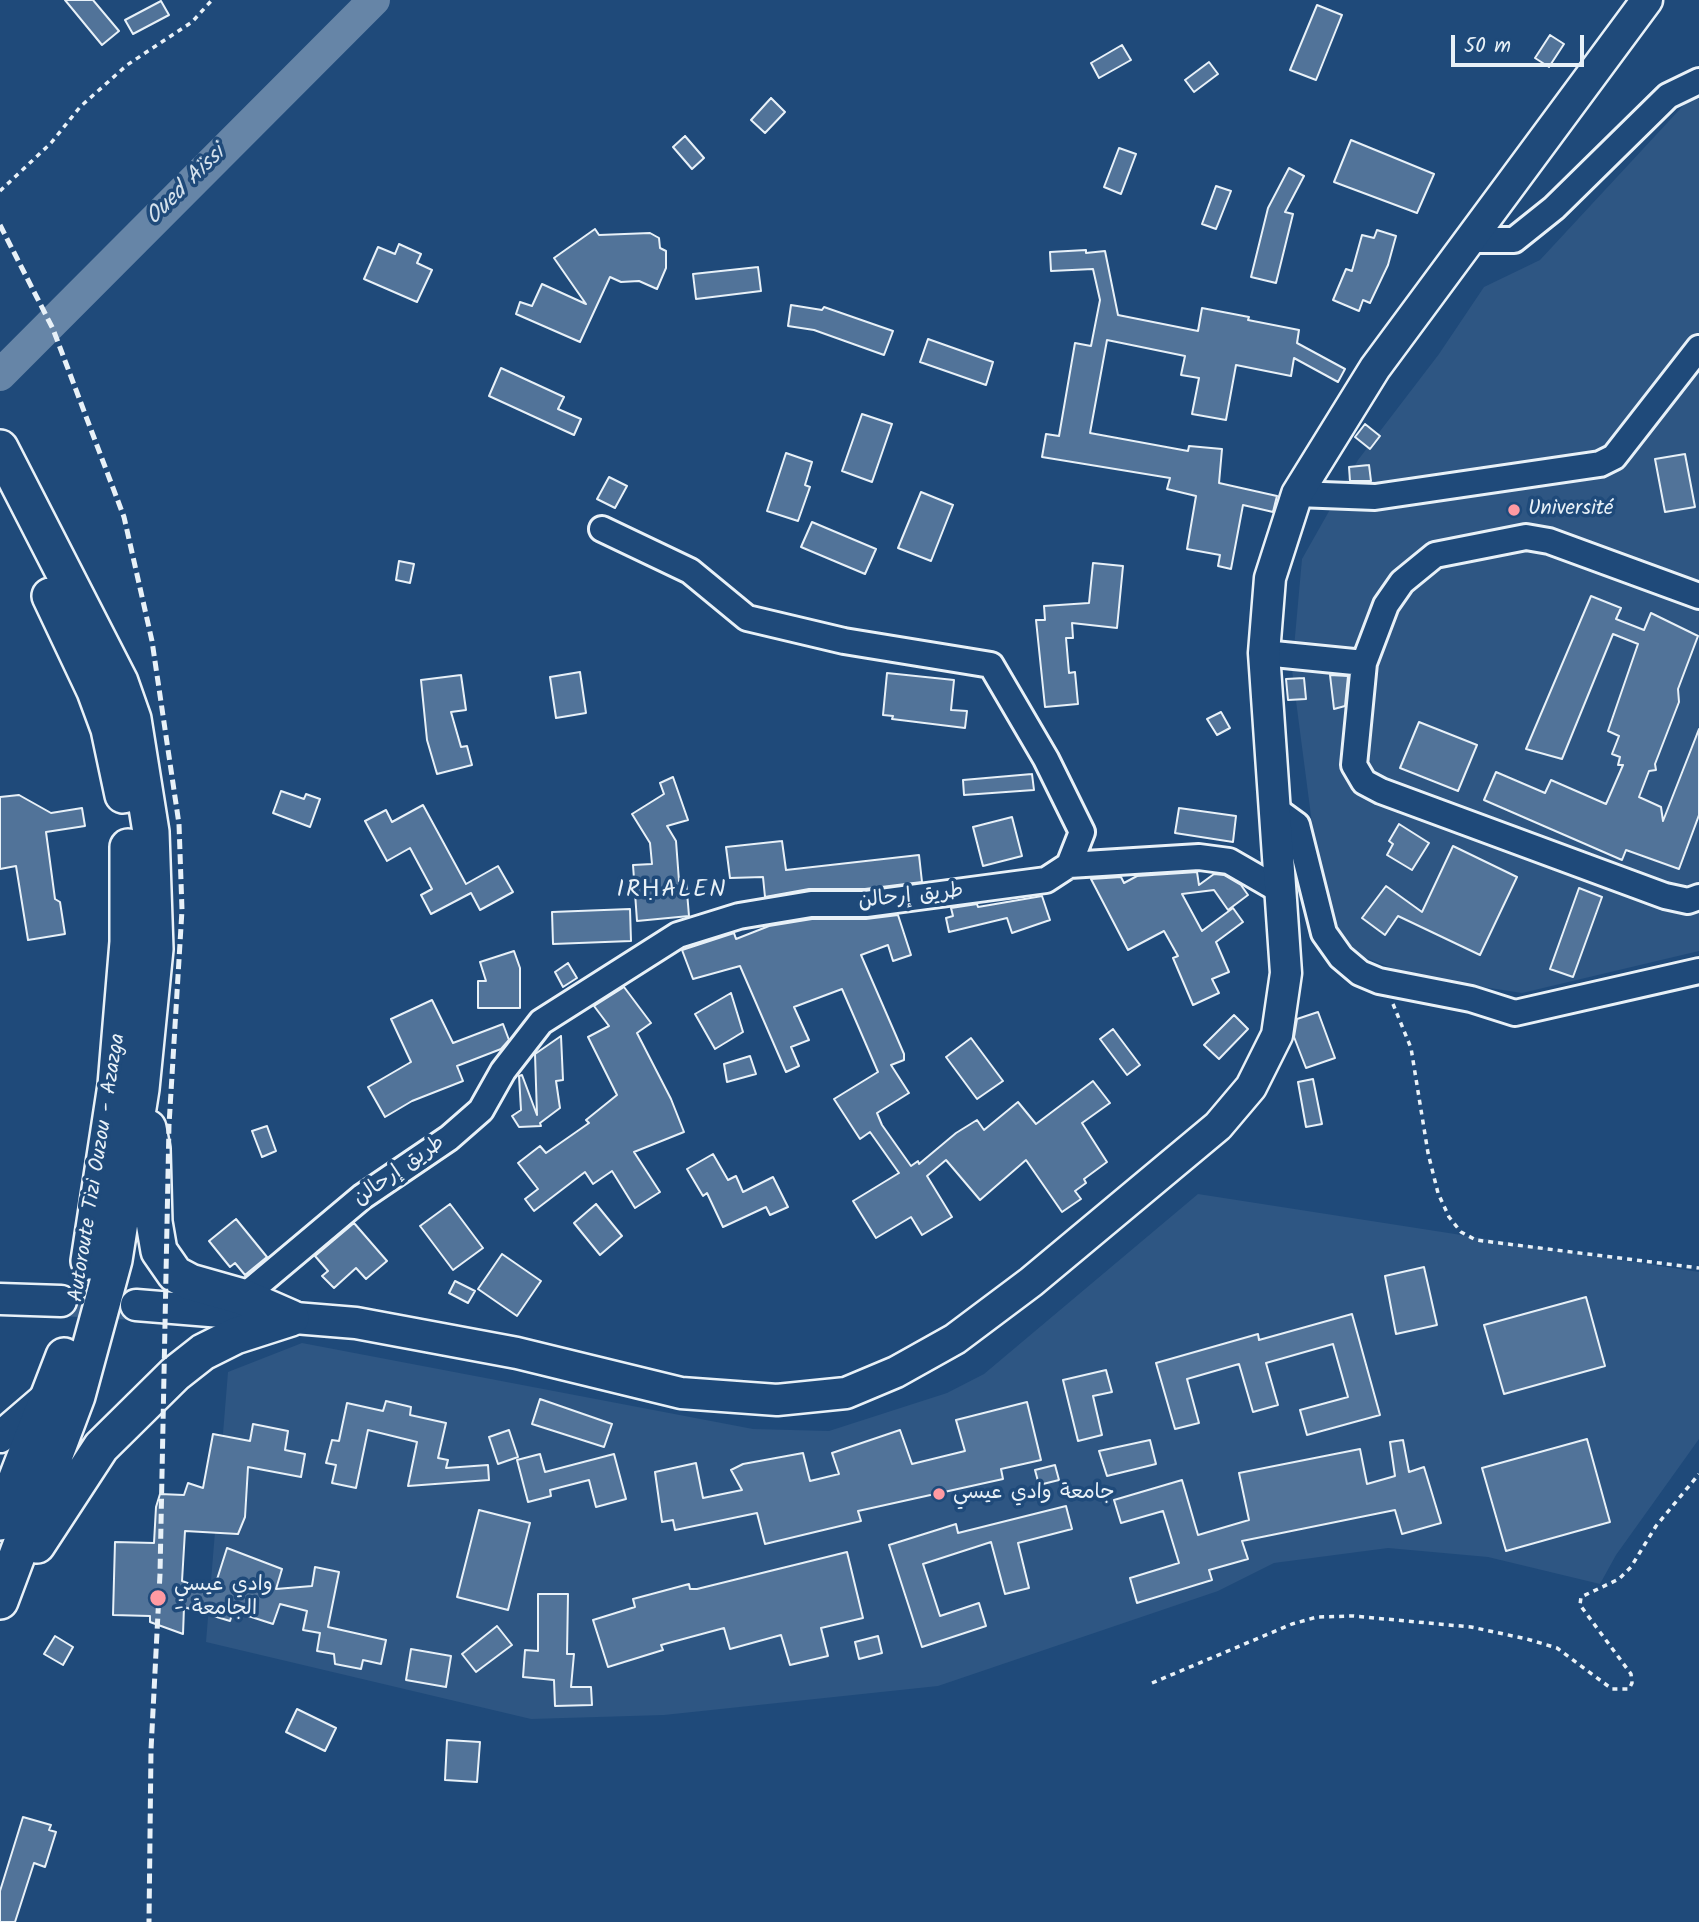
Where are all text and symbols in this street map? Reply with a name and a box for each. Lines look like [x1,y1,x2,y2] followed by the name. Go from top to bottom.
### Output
[1454,21,1587,65] scale bar
[1464,30,1511,63] text: 50 m
[142,142,232,232] water label: Oued Aïssi
[1528,497,1613,523] place label: Université
[1506,502,1522,518] marker: Université
[617,878,727,906] district label: IRḤALEN
[857,880,965,916] street label: طريق إرحالن
[65,1032,133,1304] street label: Autoroute Tizi Ouzou - Azazga
[350,1131,450,1213] street label: طريق إرحالن
[953,1481,1115,1507] place label: جامعة وادي عيسي
[931,1486,947,1502] marker: جامعة وادي عيسي
[174,1573,273,1623] place label: وادي عيسي - الجامعة
[148,1588,168,1608] marker: وادي عيسي - الجامعة

